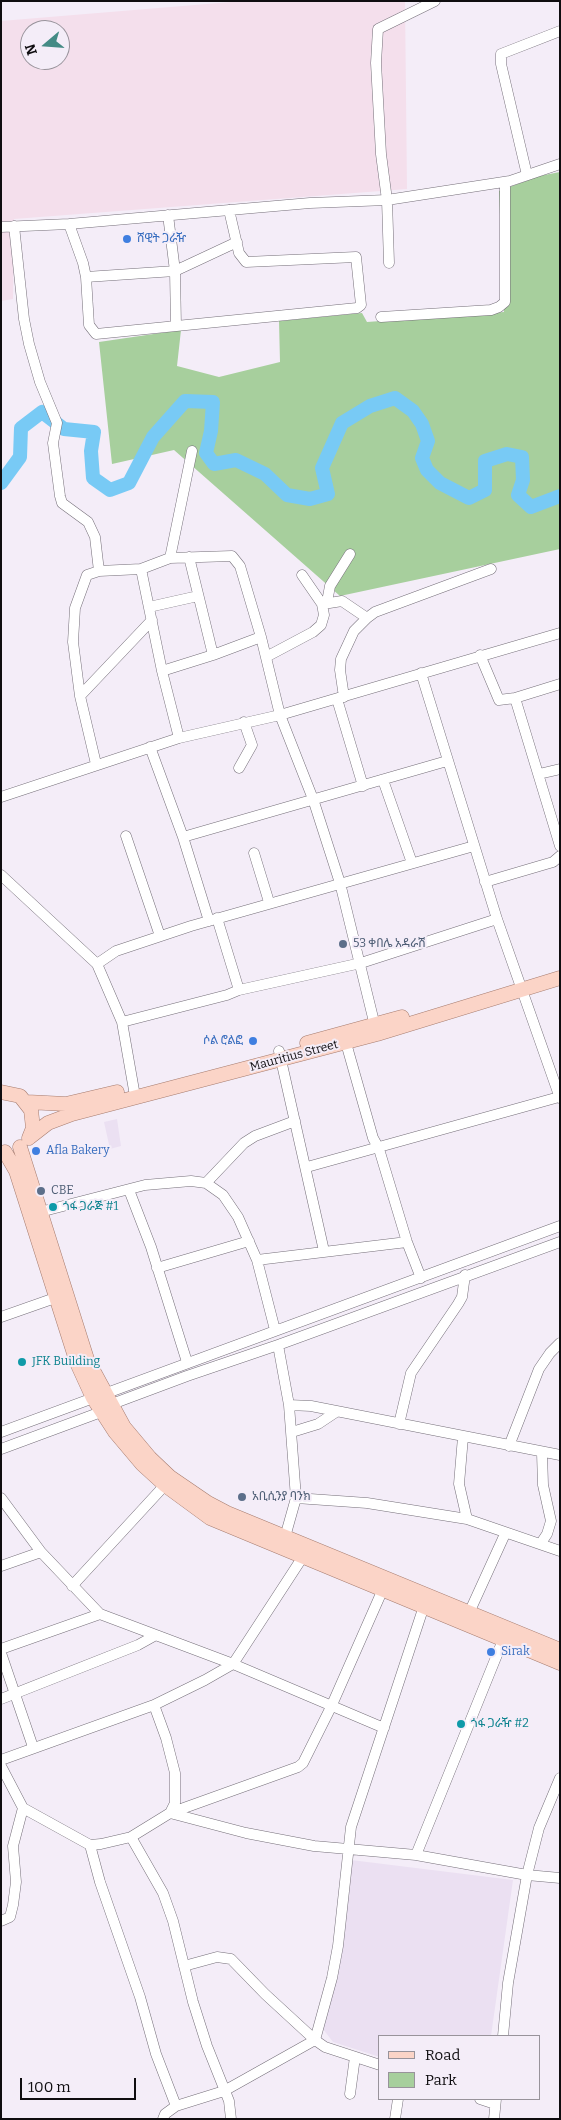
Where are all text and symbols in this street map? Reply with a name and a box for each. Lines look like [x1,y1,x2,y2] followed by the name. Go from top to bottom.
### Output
[20,20,70,70] north arrow
[21,42,41,57] text: N
[137,232,186,246] place label: ሸዊት ጋራዥ
[121,233,133,245] marker: ሸዊት ጋራዥ
[353,937,426,951] place label: 53 ቀበሌ አዳራሽ
[337,938,349,950] marker: 53 ቀበሌ አዳራሽ
[203,1034,243,1048] place label: ሶል ሮልፎ
[247,1035,259,1047] marker: ሶል ሮልፎ
[248,1037,340,1075] street label: Mauritius Street
[46,1144,110,1158] place label: Afla Bakery
[30,1145,42,1157] marker: Afla Bakery
[51,1184,74,1198] place label: CBE
[35,1185,47,1197] marker: CBE
[63,1200,118,1214] place label: ጎፋ ጋራጅ #1
[47,1201,59,1213] marker: ጎፋ ጋራጅ #1
[32,1355,100,1369] place label: JFK Building
[16,1356,28,1368] marker: JFK Building
[252,1490,311,1504] place label: አቢሲንያ ባንክ
[236,1491,248,1503] marker: አቢሲንያ ባንክ
[501,1645,530,1659] place label: Sirak
[485,1646,497,1658] marker: Sirak
[471,1717,529,1731] place label: ጎፋ ጋራዥ #2
[455,1718,467,1730] marker: ጎፋ ጋራዥ #2
[378,2035,541,2100] legend
[425,2046,460,2064] text: Road
[22,2068,139,2100] scale bar
[425,2071,457,2089] text: Park
[28,2078,71,2096] text: 100 m

